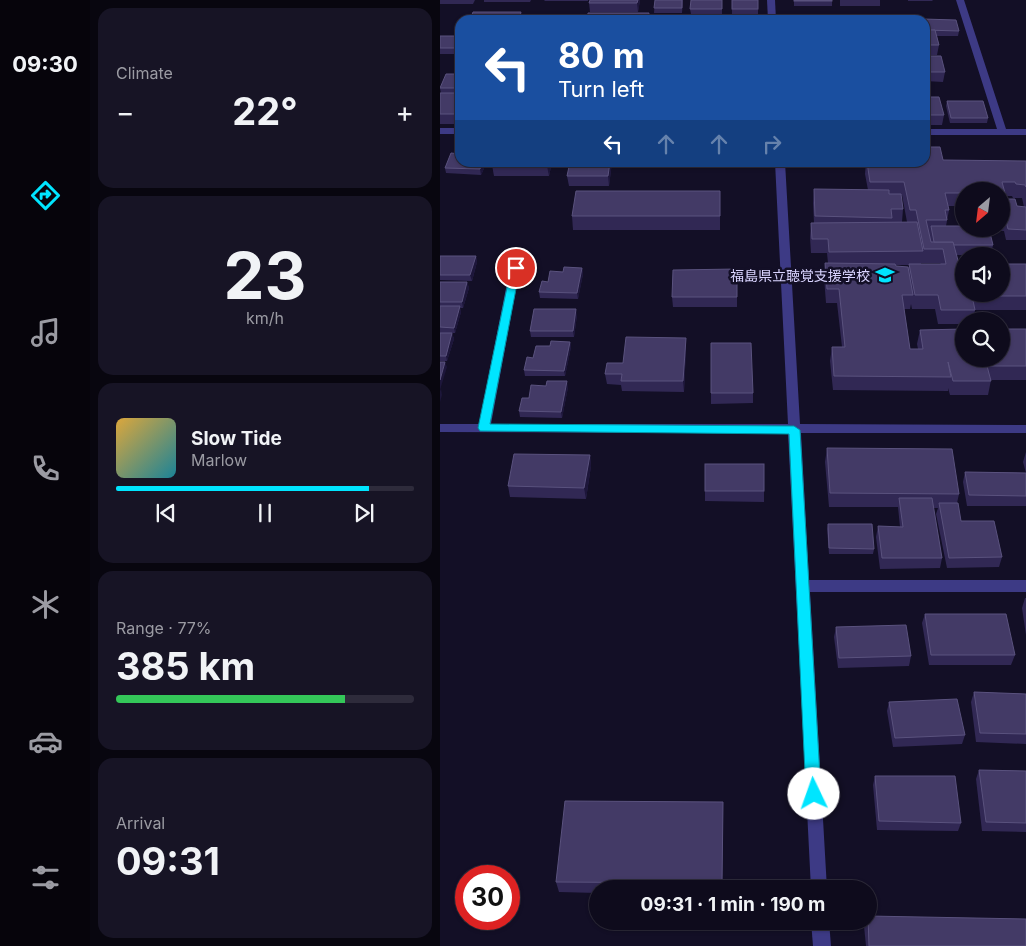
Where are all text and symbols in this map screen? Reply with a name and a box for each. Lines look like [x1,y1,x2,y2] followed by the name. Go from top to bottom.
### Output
[558,34,645,76] text: 80 m
[475,35,540,100] icon: left
[12,51,78,77] text: 09:30
[116,63,173,83] text: Climate
[558,76,644,102] text: Turn left
[232,88,298,134] text: 22°
[116,95,135,129] text: −
[395,95,414,129] text: +
[599,130,627,158] icon: left
[652,130,680,158] icon: ahead
[705,130,733,158] icon: ahead
[758,130,786,158] icon: right
[28,178,63,213] icon: directions
[955,182,1010,238] north arrow
[955,182,1010,367] map controls
[224,236,306,315] text: 23
[495,247,537,289] pin
[955,247,1010,302] button: sound
[502,254,530,282] icon: arrive
[874,264,896,286] school or university icon: 福島県立聴覚支援学校
[730,267,870,284] place label: 福島県立聴覚支援学校
[246,308,284,328] text: km/h
[955,312,1010,367] button: search
[28,315,63,350] icon: music
[191,427,282,450] text: Slow Tide
[191,450,247,470] text: Marlow
[28,451,63,486] icon: phone
[152,499,180,527] icon: previous
[251,499,279,527] icon: pause
[350,499,378,527] icon: next
[28,587,63,622] icon: climate
[116,618,212,638] text: Range · 77%
[116,643,255,689] text: 385 km
[28,724,63,759] icon: car
[787,767,839,819] position arrow
[116,813,165,833] text: Arrival
[116,838,220,884] text: 09:31
[28,860,63,895] icon: filters
[455,865,520,930] speed limit sign: 30
[641,893,825,916] text: 09:31 · 1 min · 190 m

